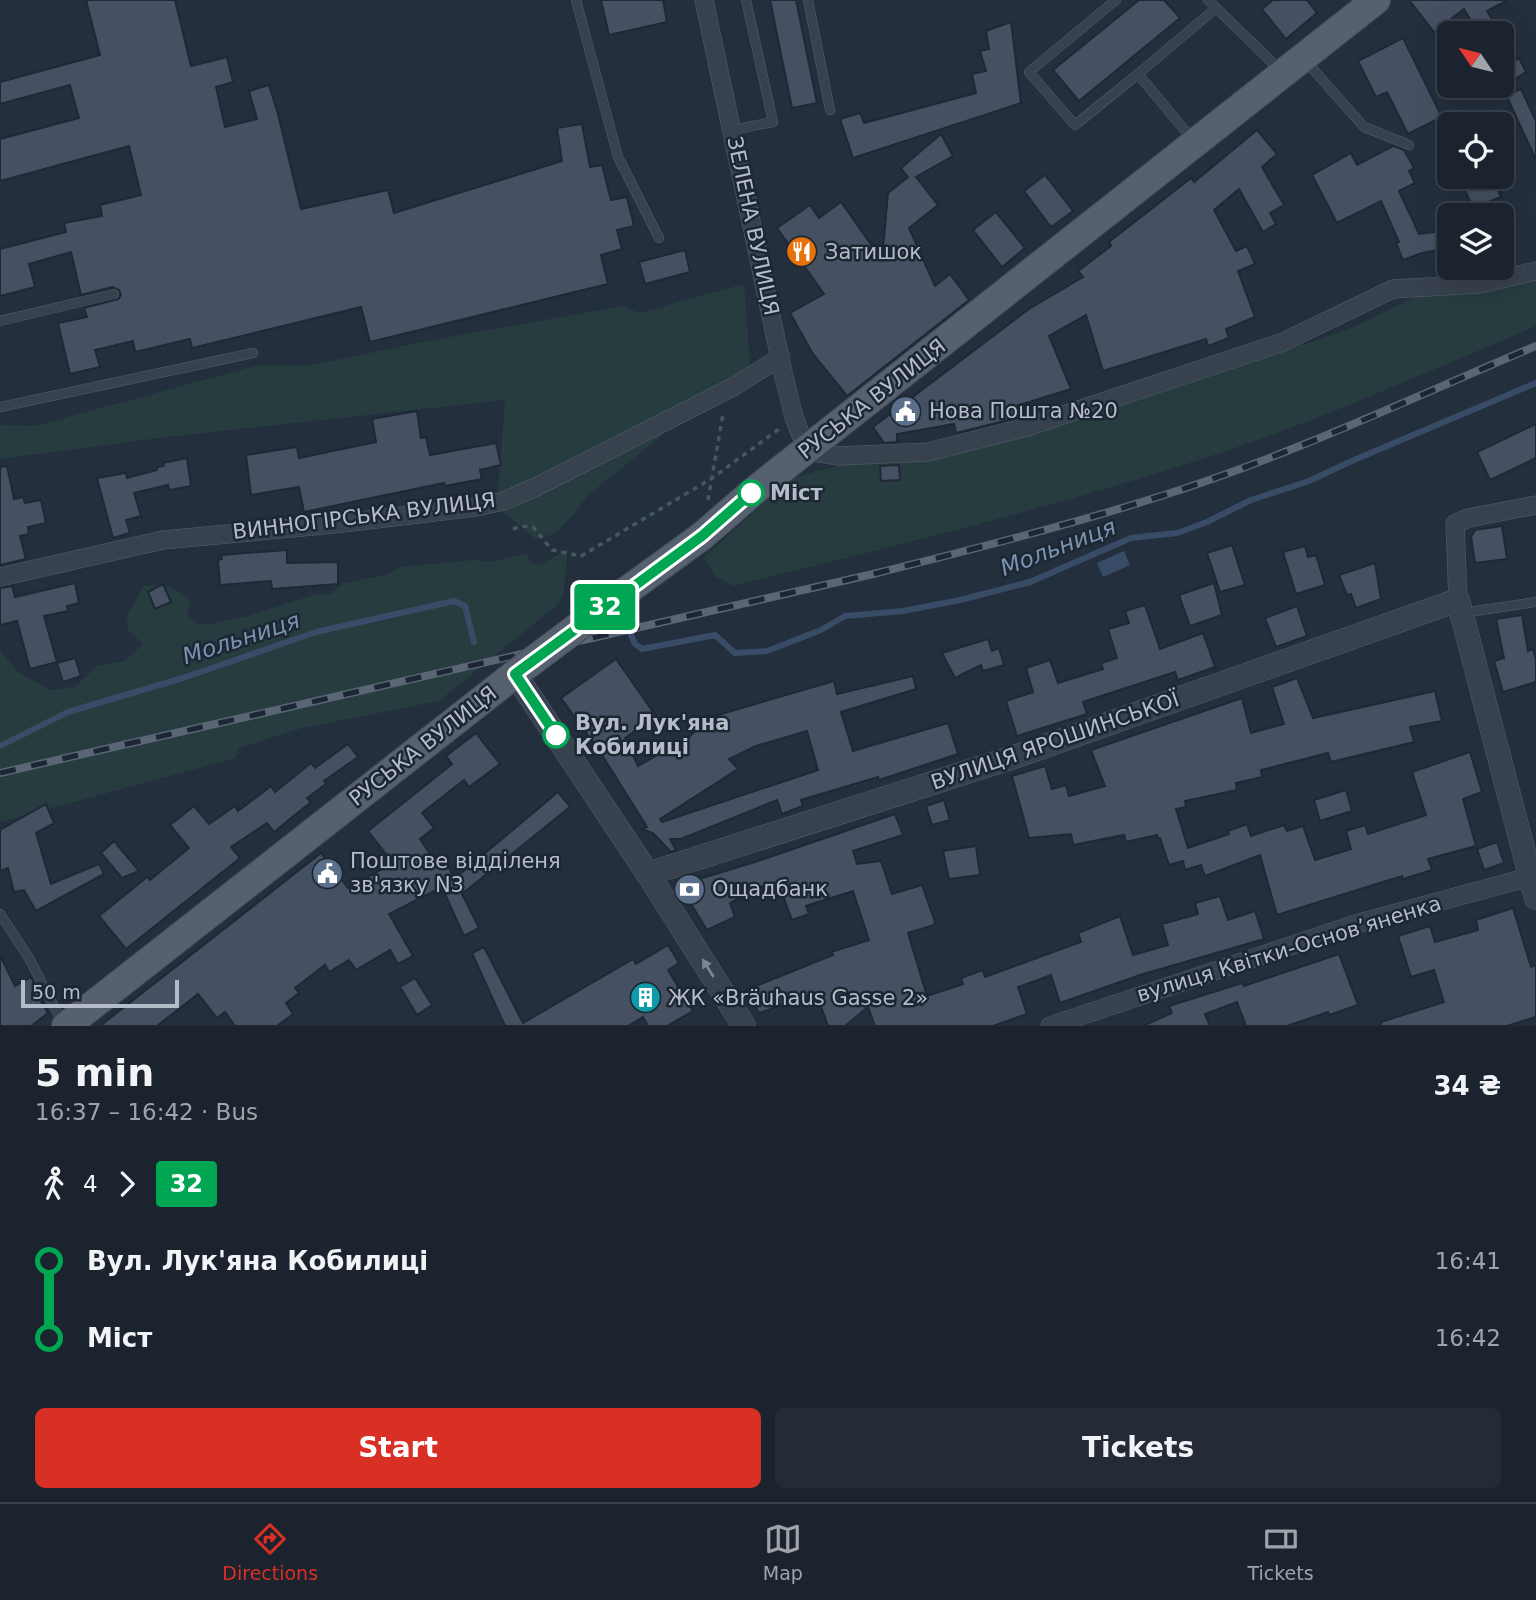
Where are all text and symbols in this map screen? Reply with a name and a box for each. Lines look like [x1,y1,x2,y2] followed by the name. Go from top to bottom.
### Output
[1437,21,1514,98] north arrow
[1437,21,1514,280] map controls
[1437,112,1514,189] button: locate
[722,134,784,318] street label: ЗЕЛЕНА ВУЛИЦЯ
[1437,203,1514,280] button: layers
[785,235,819,269] restaurant icon: Затишок
[825,240,922,264] place label: Затишок
[794,334,950,464] street label: РУСЬКА ВУЛИЦЯ
[889,394,923,428] public building icon: Нова Пошта №20
[929,399,1118,423] place label: Нова Пошта №20
[738,480,764,506] marker: Міст
[770,481,824,505] place label: Міст
[231,488,497,544] street label: ВИННОГІРСЬКА ВУЛИЦЯ
[997,513,1120,581] water label: Мольниця
[574,584,636,630] line badge: 32
[588,593,622,621] text: 32
[179,607,303,669] water label: Мольниця
[345,681,501,811] street label: РУСЬКА ВУЛИЦЯ
[928,686,1183,795] street label: ВУЛИЦЯ ЯРОШИНСЬКОЇ
[575,711,729,759] place label: Вул. Лук'яна Кобилиці
[543,722,569,748] marker: Вул. Лук'яна Кобилиці
[350,849,561,897] place label: Поштове відділеня зв'язку N3
[310,856,344,890] public building icon: Поштове відділеня зв'язку N3
[672,872,706,906] bank icon: Ощадбанк
[712,877,828,901] place label: Ощадбанк
[1134,891,1444,1007] street label: вулиця Квітки-Основʼяненка
[702,959,715,978] one-way arrow
[21,977,178,1009] scale bar
[32,981,81,1003] text: 50 m
[628,981,662,1015] building icon: ЖК «Bräuhaus Gasse 2»
[668,986,928,1010] place label: ЖК «Bräuhaus Gasse 2»
[35,1051,154,1095] text: 5 min
[1433,1071,1501,1101] text: 34 ₴
[35,1099,258,1125] text: 16:37 – 16:42 · Bus
[35,1165,73,1203] icon: walk
[108,1165,146,1203] icon: forward
[170,1170,203,1198] text: 32
[83,1171,98,1197] text: 4
[87,1246,428,1276] text: Вул. Лук'яна Кобилиці
[1435,1248,1501,1274] text: 16:41
[87,1323,152,1353] text: Міст
[1435,1325,1501,1351] text: 16:42
[35,1408,761,1488] button: Start
[775,1408,1501,1488] button: Tickets
[222,1520,318,1584] tab: Directions
[763,1520,803,1584] tab: Map
[1248,1520,1314,1584] tab: Tickets

